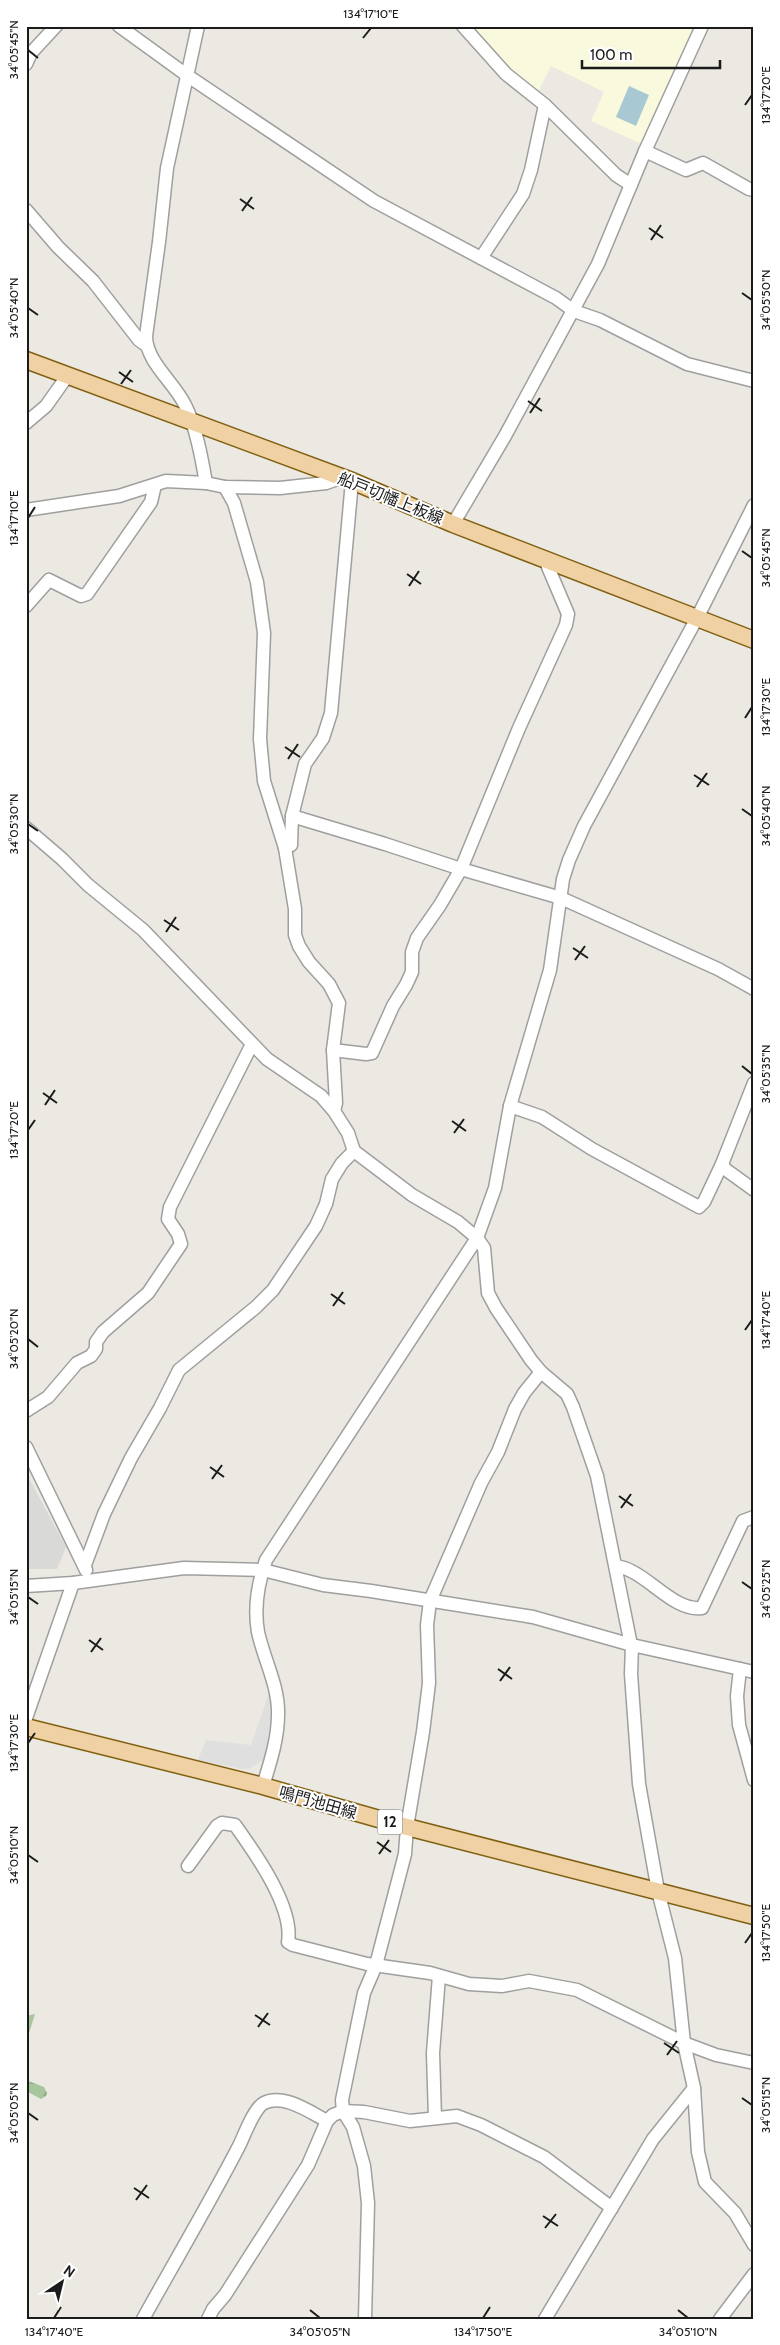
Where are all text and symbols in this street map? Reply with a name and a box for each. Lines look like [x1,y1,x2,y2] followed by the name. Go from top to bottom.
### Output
[343,6,399,21] text: 134°17'10"E
[6,20,21,80] text: 34°05'45"N
[582,38,720,70] scale bar
[590,46,632,64] text: 100 m
[758,66,773,124] text: 134°17'20"E
[758,270,773,330] text: 34°05'50"N
[6,277,21,339] text: 34°05'40"N
[335,469,446,528] street label: 船戸切幡上板線
[6,490,21,546] text: 134°17'10"E
[758,528,773,588] text: 34°05'45"N
[758,678,773,736] text: 134°17'30"E
[758,785,773,847] text: 34°05'40"N
[6,794,21,854] text: 34°05'30"N
[758,1044,773,1104] text: 34°05'35"N
[6,1101,21,1159] text: 134°17'20"E
[758,1290,773,1349] text: 134°17'40"E
[6,1309,21,1369] text: 34°05'20"N
[758,1560,773,1618] text: 34°05'25"N
[6,1569,21,1625] text: 34°05'15"N
[6,1714,21,1772] text: 134°17'30"E
[277,1782,359,1823] street label: 鳴門池田線
[378,1810,402,1834] road number: 12
[6,1826,21,1884] text: 34°05'10"N
[758,1904,773,1962] text: 134°17'50"E
[758,2077,773,2133] text: 34°05'15"N
[6,2083,21,2143] text: 34°05'05"N
[38,2258,88,2308] north arrow
[60,2261,79,2282] text: N
[25,2324,84,2339] text: 134°17'40"E
[290,2324,350,2339] text: 34°05'05"N
[454,2324,512,2339] text: 134°17'50"E
[659,2324,717,2339] text: 34°05'10"N

